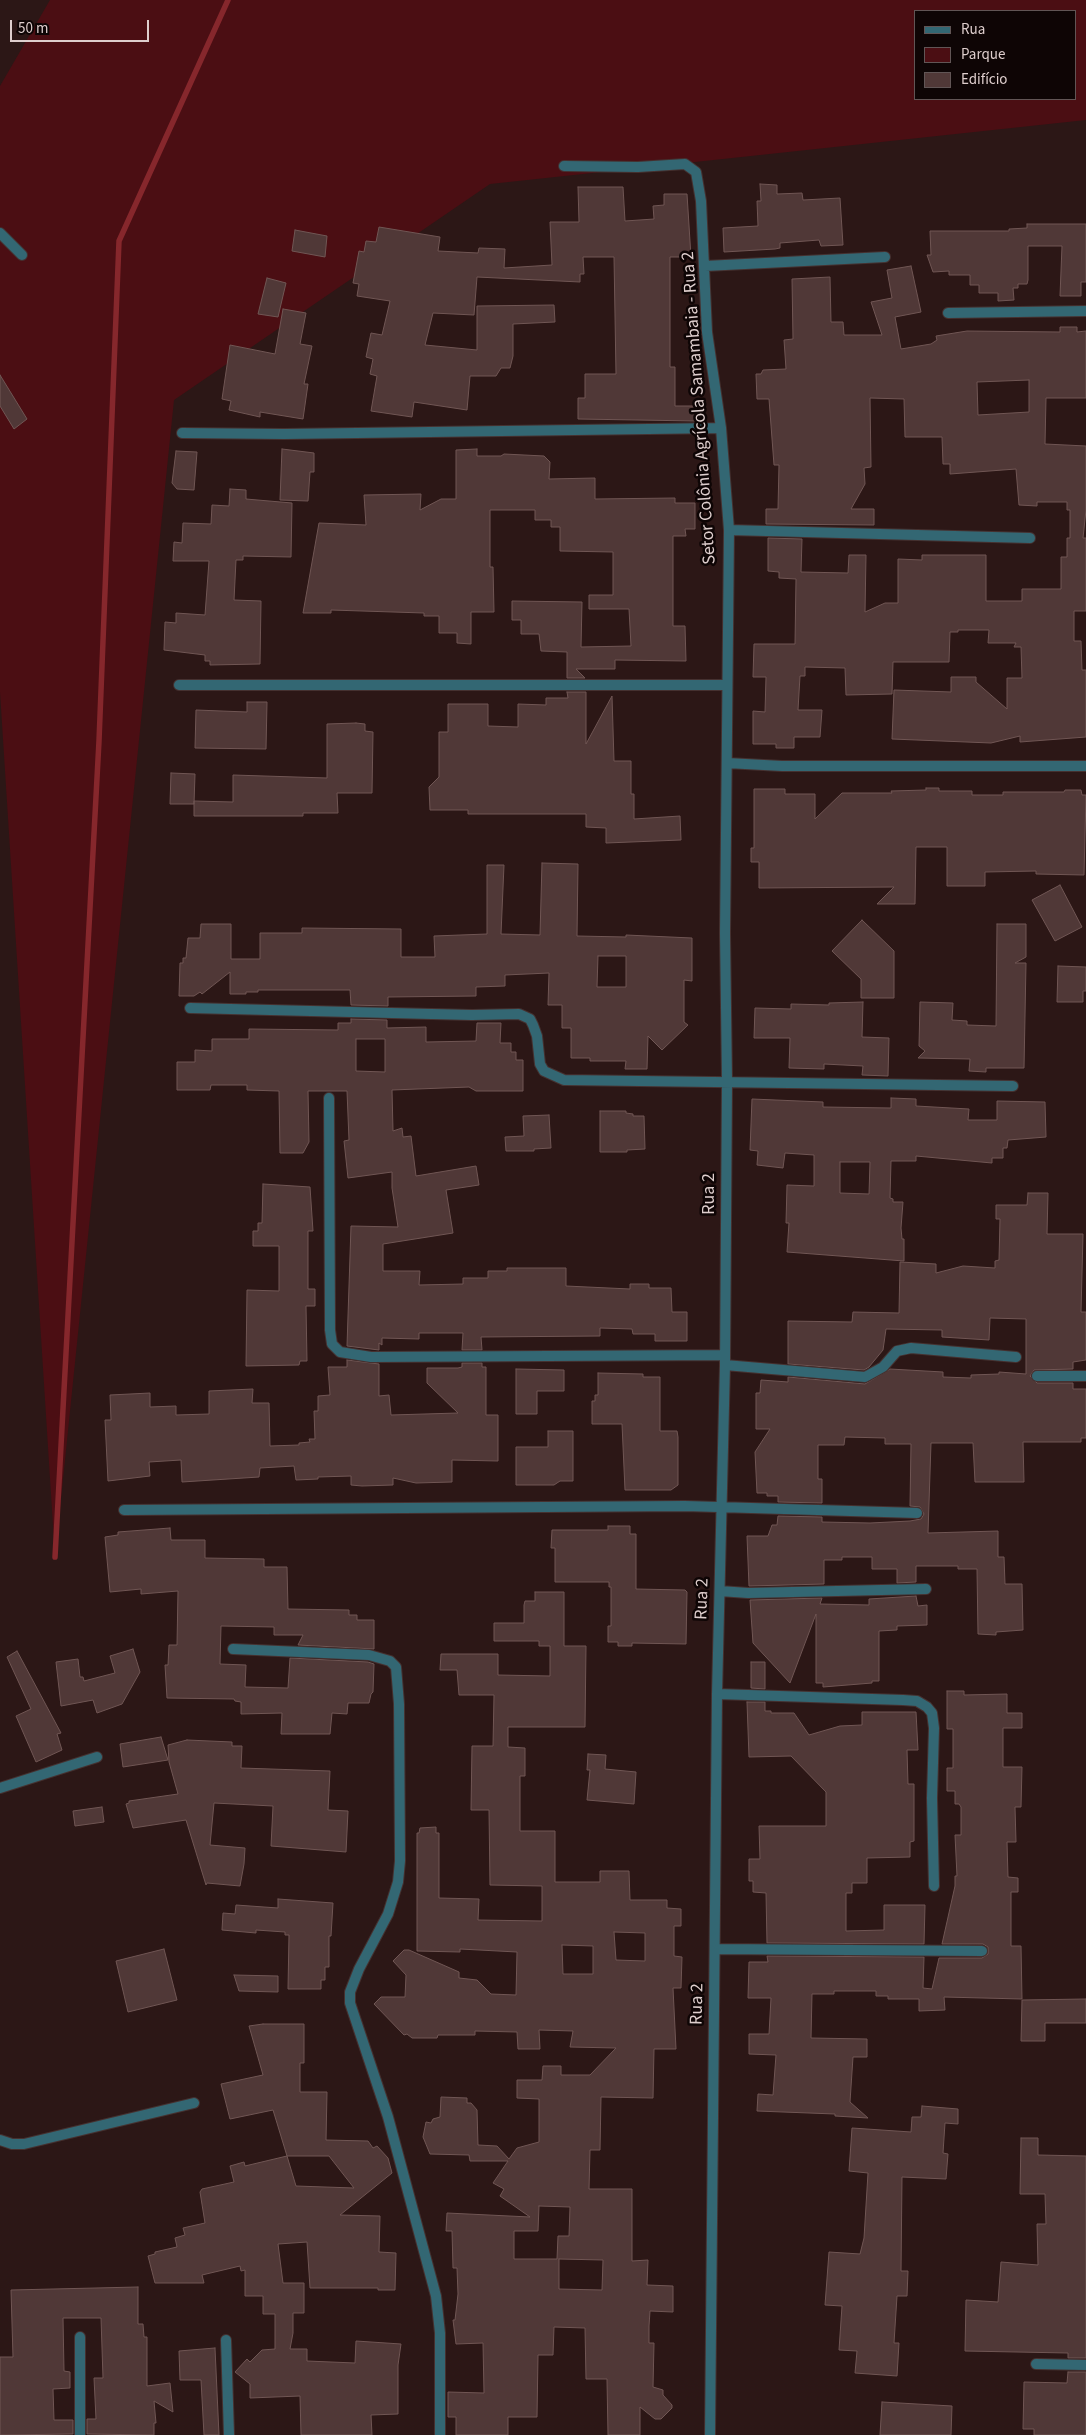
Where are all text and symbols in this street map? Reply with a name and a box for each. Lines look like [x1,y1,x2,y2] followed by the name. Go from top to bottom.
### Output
[12,10,151,42] scale bar
[914,10,1076,100] legend
[18,18,48,39] text: 50 m
[961,19,985,40] text: Rua
[961,44,1005,65] text: Parque
[961,69,1008,90] text: Edifício
[678,251,722,565] street label: Setor Colônia Agrícola Samambaia - Rua 2
[699,1173,721,1215] street label: Rua 2
[691,1578,715,1620] street label: Rua 2
[687,1983,709,2025] street label: Rua 2

